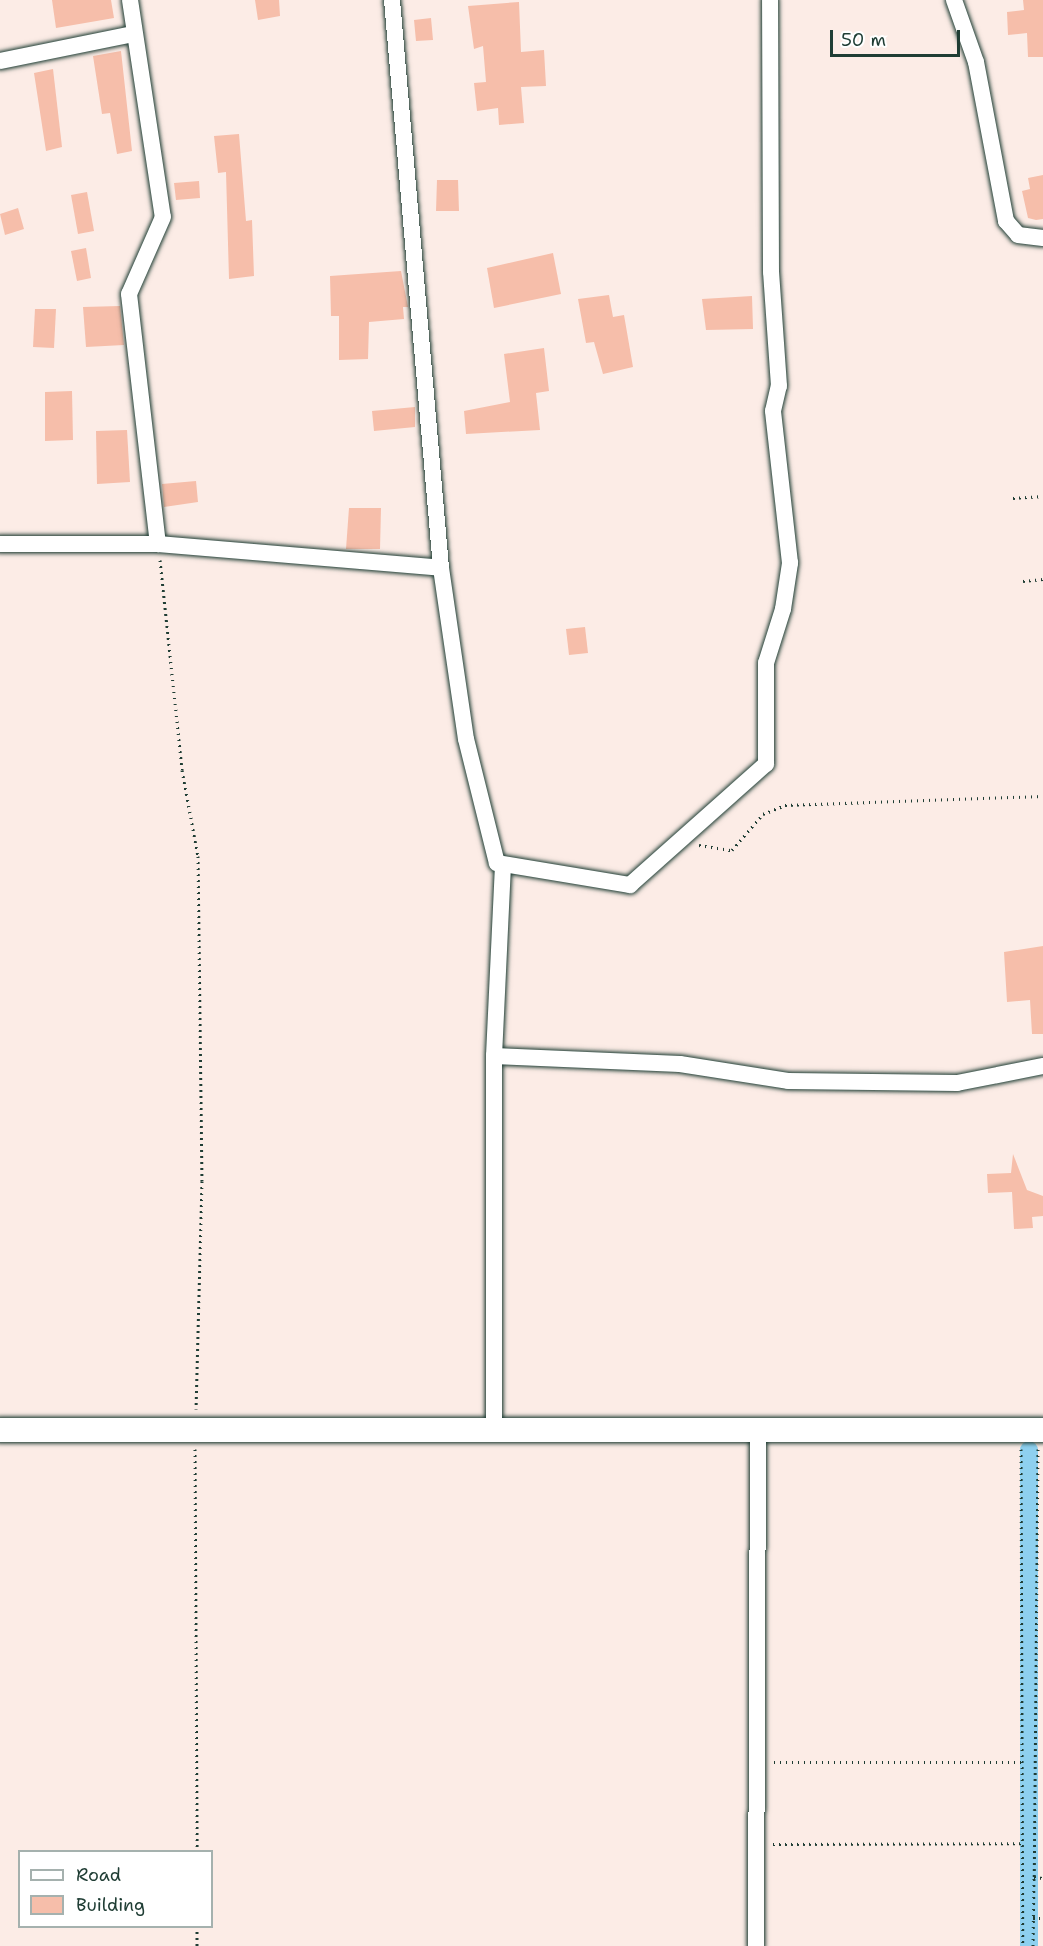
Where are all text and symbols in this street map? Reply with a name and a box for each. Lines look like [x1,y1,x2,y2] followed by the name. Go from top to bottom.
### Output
[833,18,964,56] scale bar
[841,28,886,52] text: 50 m
[18,1850,213,1928] legend
[76,1863,121,1887] text: Road
[76,1893,145,1917] text: Building

